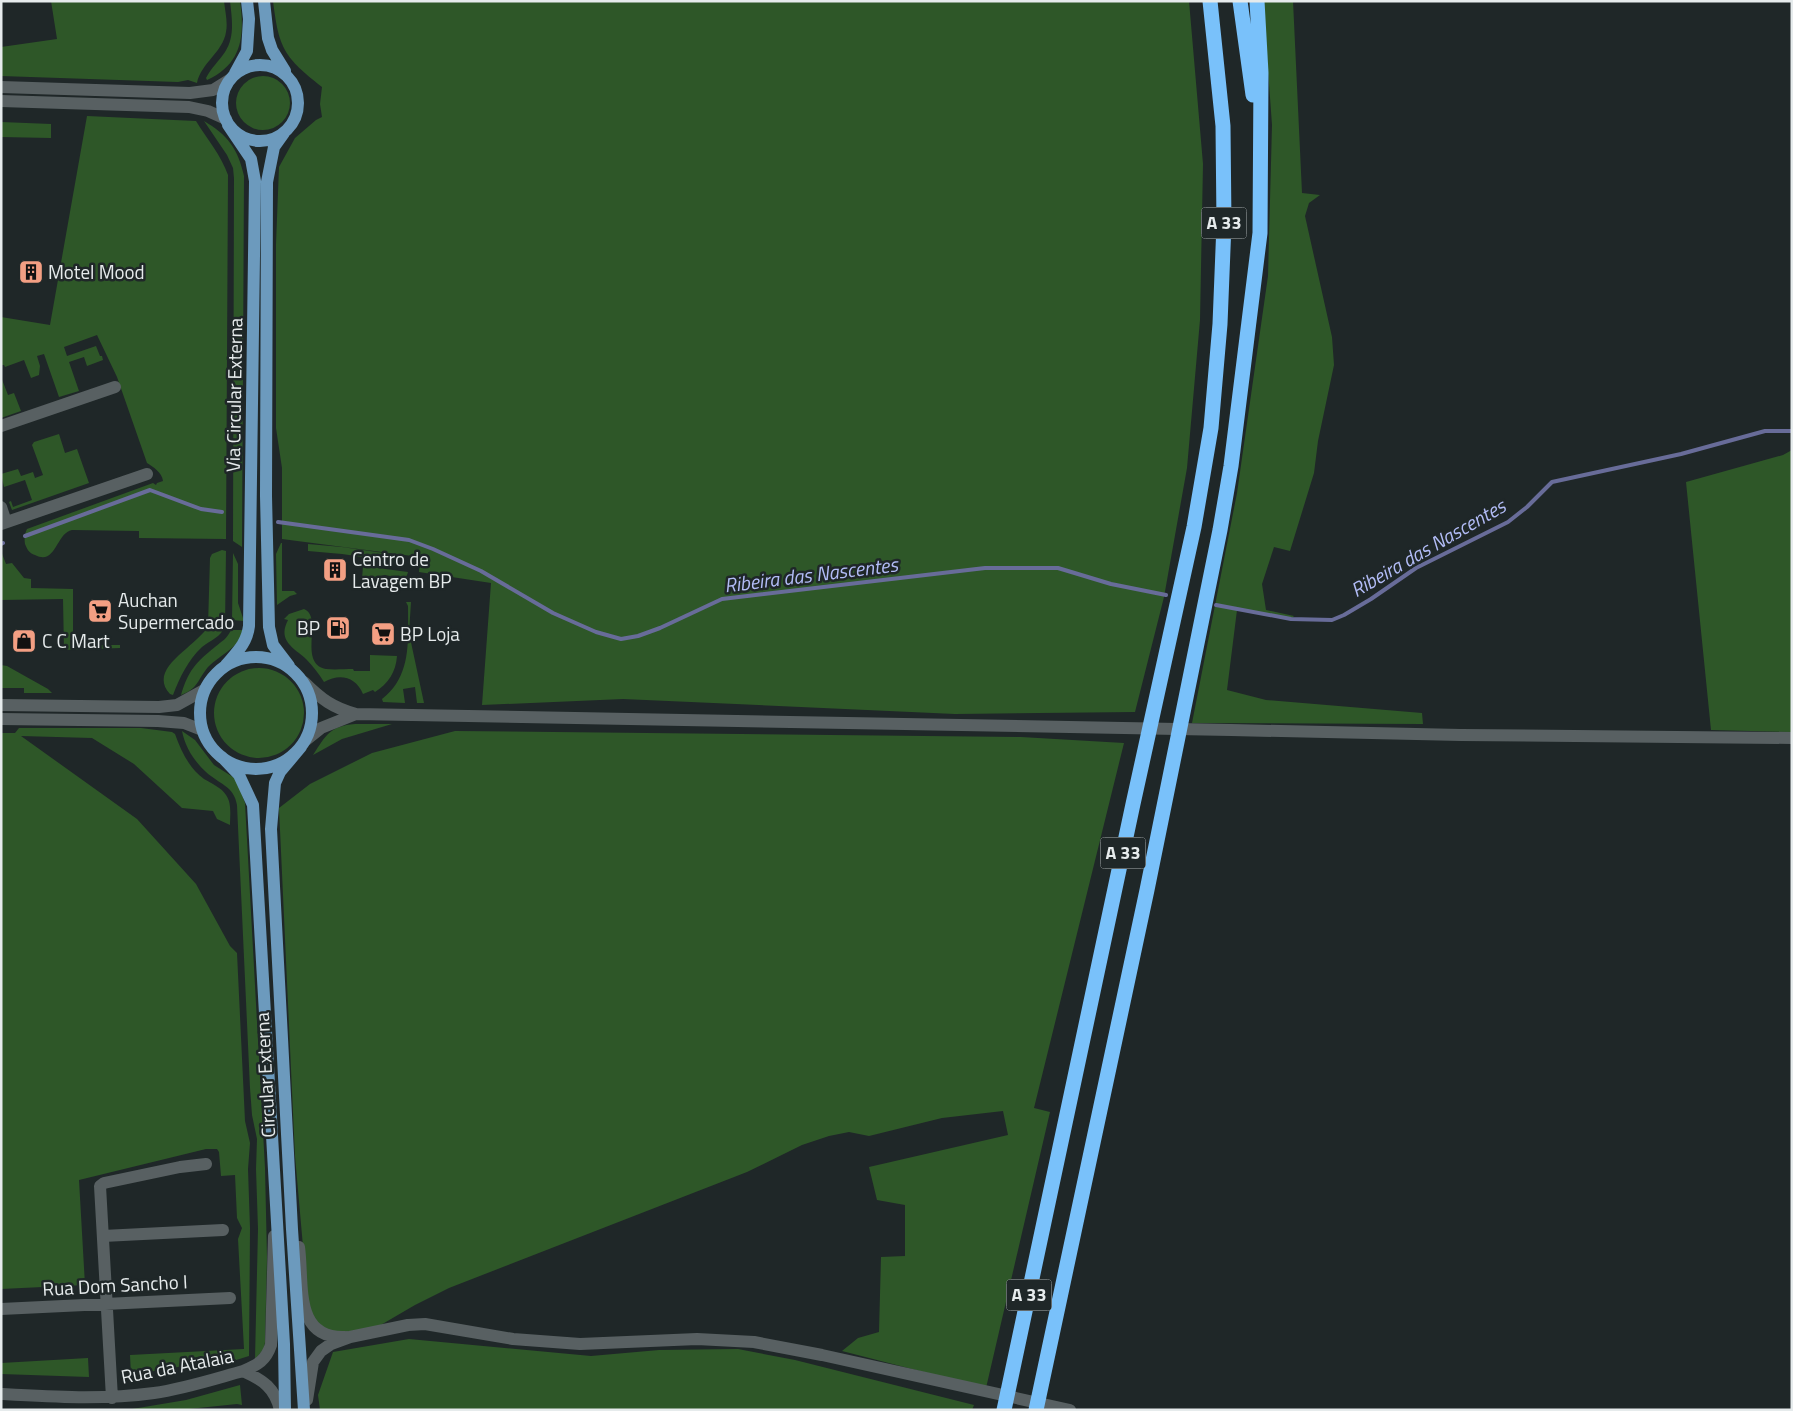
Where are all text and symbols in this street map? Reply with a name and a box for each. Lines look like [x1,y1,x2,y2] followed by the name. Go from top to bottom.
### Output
[1202,208,1246,238] road number: A 33
[48,257,145,286] place label: Motel Mood
[18,259,44,285] building icon: Motel Mood
[218,317,249,472] street label: Via Circular Externa
[1344,490,1512,605] water label: Ribeira das Nascentes
[352,544,451,595] place label: Centro de Lavagem BP
[722,548,901,601] water label: Ribeira das Nascentes
[322,557,348,583] building icon: Centro de Lavagem BP
[118,585,234,636] place label: Auchan Supermercado
[87,598,113,624] supermarket icon: Auchan Supermercado
[297,613,320,642] place label: BP
[325,615,351,641] fuel station icon: BP
[400,619,460,648] place label: BP Loja
[370,621,396,647] supermarket icon: BP Loja
[42,626,110,655] place label: C C Mart
[11,628,37,654] shop icon: C C Mart
[1100,838,1146,868] road number: A 33
[247,1011,282,1138] street label: Circular Externa
[42,1266,188,1303] street label: Rua Dom Sancho I
[1006,1280,1052,1310] road number: A 33
[118,1340,236,1391] street label: Rua da Atalaia

